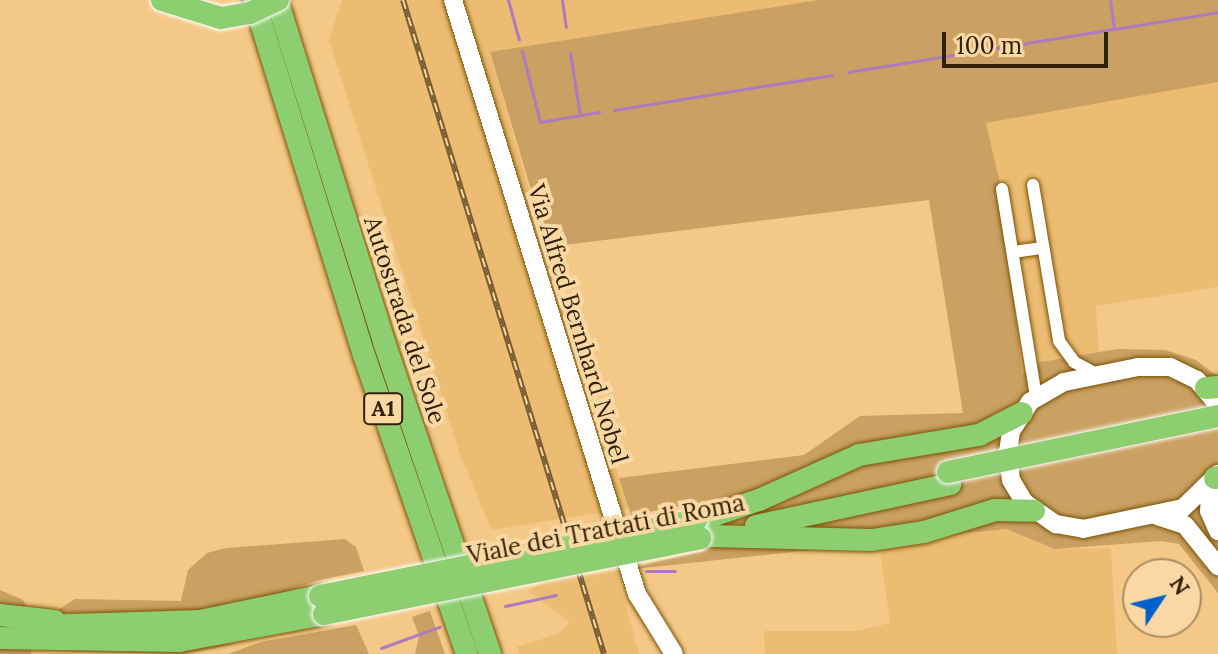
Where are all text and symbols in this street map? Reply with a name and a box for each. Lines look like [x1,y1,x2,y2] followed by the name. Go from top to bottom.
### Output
[946,16,1112,66] scale bar
[956,30,1022,61] text: 100 m
[522,181,634,467] street label: Via Alfred Bernhard Nobel
[358,213,452,427] street label: Autostrada del Sole
[363,391,403,427] road number: A1
[465,488,747,570] street label: Viale dei Trattati di Roma
[1122,558,1202,638] north arrow
[1164,570,1196,600] text: N

